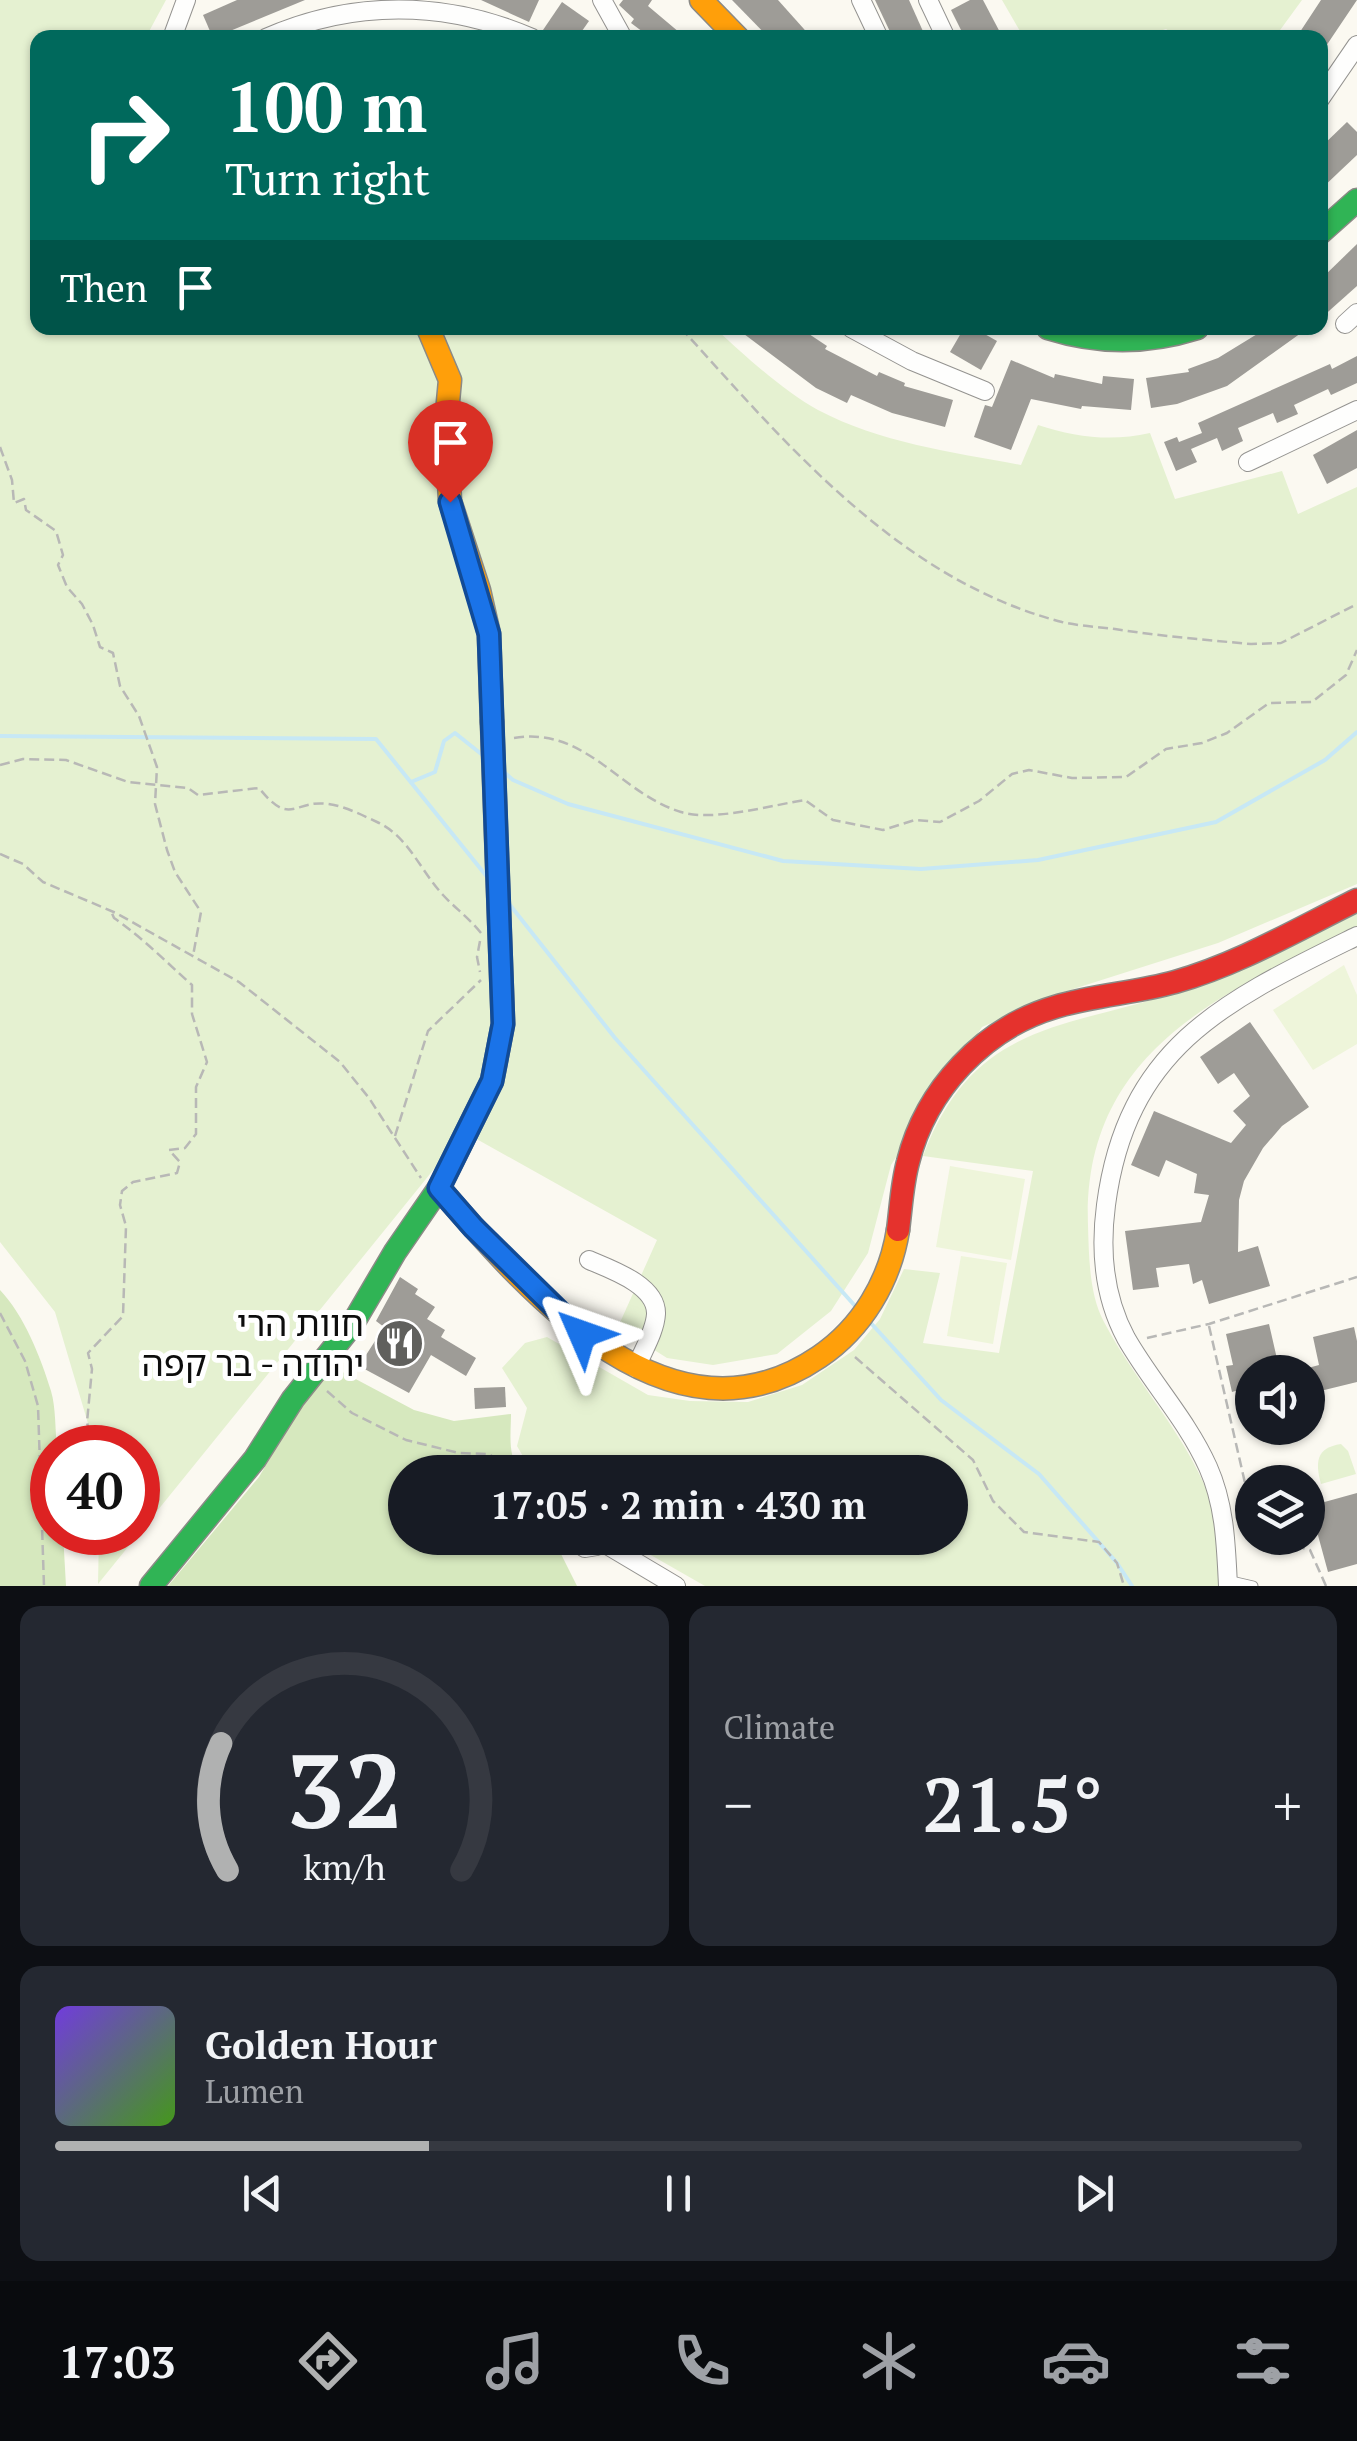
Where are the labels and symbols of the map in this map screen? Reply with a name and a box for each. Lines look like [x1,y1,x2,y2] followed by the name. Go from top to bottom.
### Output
[408,400,493,503] pin
[530,1282,634,1386] position arrow
[142,1300,364,1386] place label: חוות הרי יהודה - בר קפה
[373,1318,425,1370] restaurant icon: חוות הרי יהודה - בר קפה
[30,1425,160,1555] speed limit sign: 40

